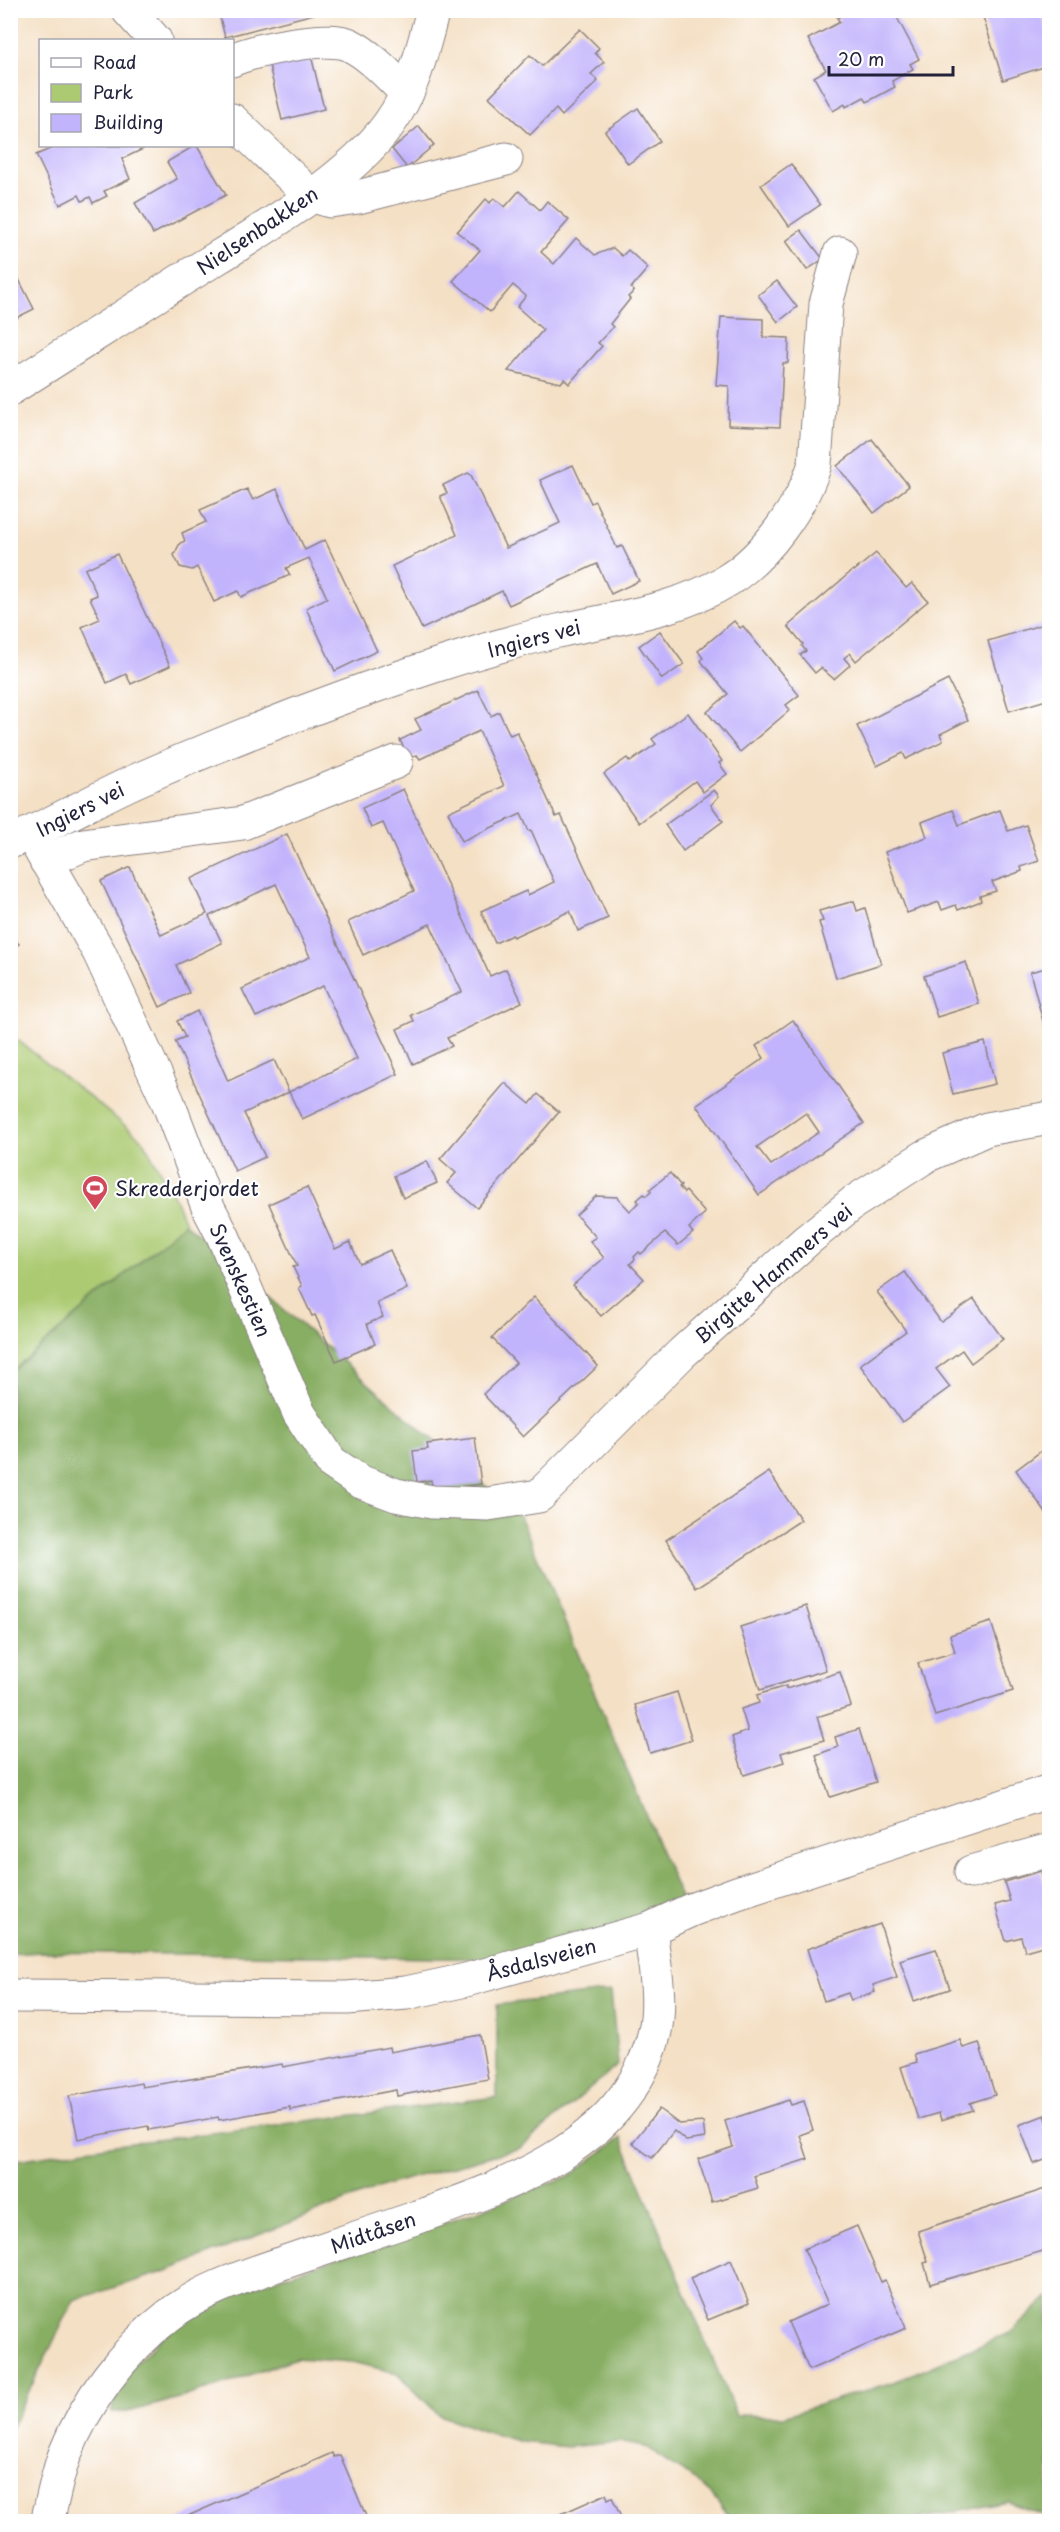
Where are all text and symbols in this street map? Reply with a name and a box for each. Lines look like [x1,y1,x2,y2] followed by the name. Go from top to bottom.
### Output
[39,39,234,147] legend
[829,39,954,77] scale bar
[838,45,884,72] text: 20 m
[93,48,137,75] text: Road
[93,78,133,105] text: Park
[93,108,163,135] text: Building
[190,178,324,282] street label: Nielsenbakken
[484,611,584,665] street label: Ingiers vei
[31,774,129,844] street label: Ingiers vei
[80,1173,110,1211] sports icon: Skredderjordet
[115,1173,259,1203] place label: Skredderjordet
[687,1196,859,1350] street label: Birgitte Hammers vei
[203,1218,279,1342] street label: Svenskestien
[483,1930,599,1988] street label: Åsdalsveien
[326,2203,420,2261] street label: Midtåsen

